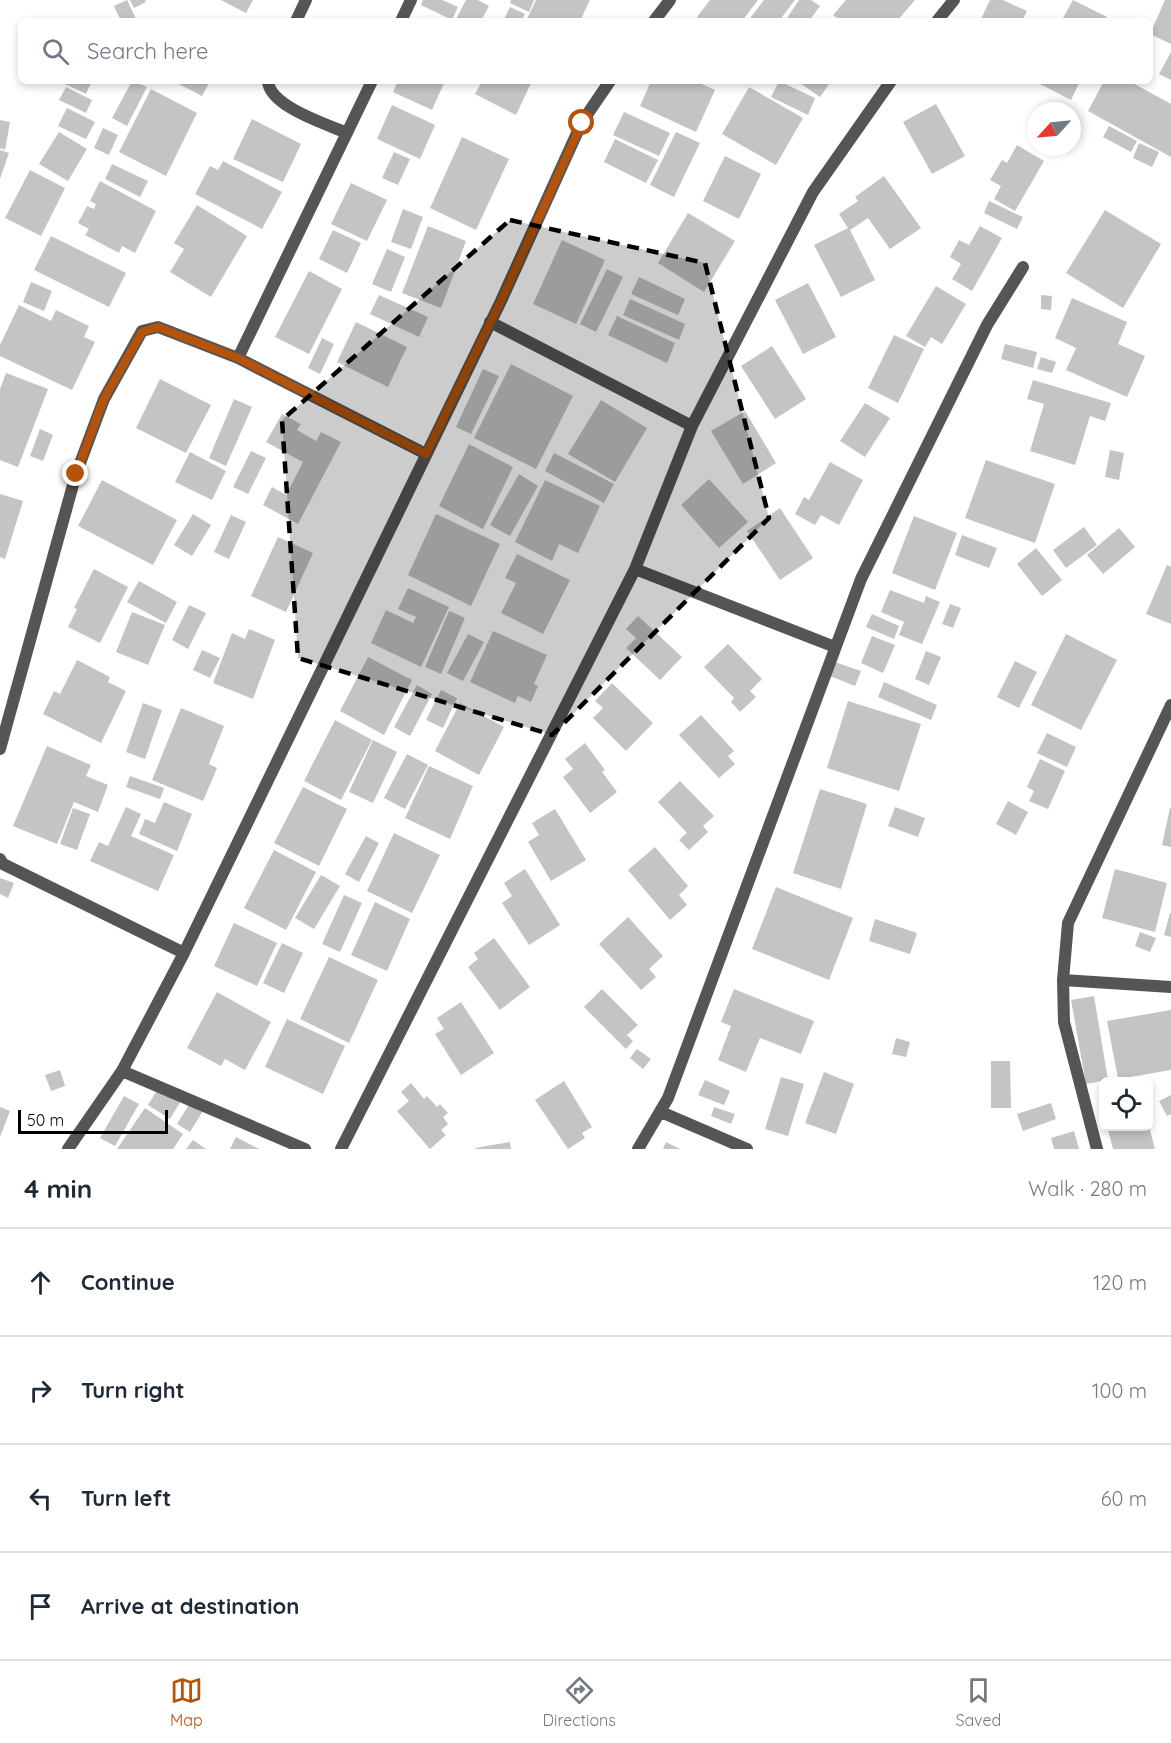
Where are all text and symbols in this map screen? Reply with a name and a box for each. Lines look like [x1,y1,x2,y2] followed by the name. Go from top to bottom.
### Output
[18,18,1153,84] search box
[39,35,72,68] icon: search
[87,37,208,65] text: Search here
[1027,102,1081,156] north arrow
[568,109,594,135] route start
[62,460,88,486] route end
[1099,1077,1153,1131] map controls
[1099,1077,1153,1131] button: locate
[18,1107,168,1134] scale bar
[27,1110,64,1130] text: 50 m
[24,1172,92,1205] text: 4 min
[1028,1176,1147,1201] text: Walk · 280 m
[24,1266,57,1299] icon: ahead
[81,1268,175,1296] text: Continue
[1093,1270,1147,1295] text: 120 m
[24,1374,57,1407] icon: right
[81,1376,185,1404] text: Turn right
[1092,1378,1147,1403] text: 100 m
[24,1482,57,1515] icon: left
[81,1484,171,1512] text: Turn left
[1101,1486,1147,1511] text: 60 m
[24,1590,57,1623] icon: arrive
[81,1592,299,1620] text: Arrive at destination
[170,1674,203,1730] tab: Map
[543,1674,616,1730] tab: Directions
[956,1674,1001,1730] tab: Saved

